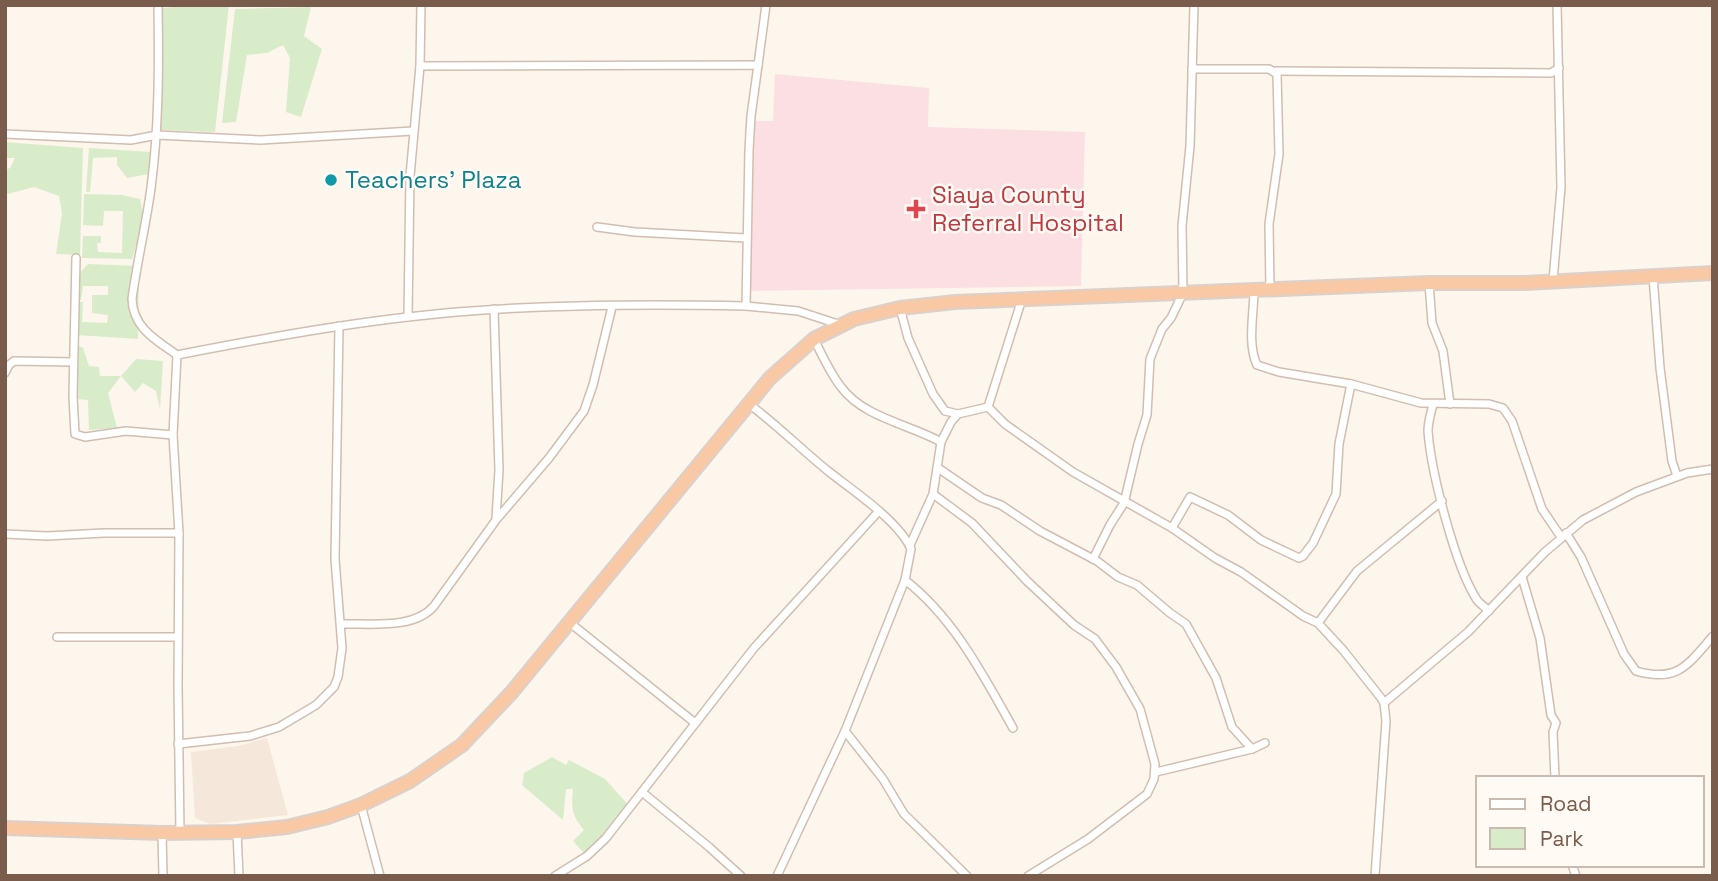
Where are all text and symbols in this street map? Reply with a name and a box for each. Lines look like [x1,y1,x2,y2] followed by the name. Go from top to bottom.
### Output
[345,164,522,195] place label: Teachers' Plaza
[323,172,339,188] marker: Teachers' Plaza
[932,179,1124,238] place label: Siaya County Referral Hospital
[906,199,926,219] marker: Siaya County Referral Hospital
[1476,776,1704,867] legend
[1540,790,1592,817] text: Road
[1540,825,1584,852] text: Park

